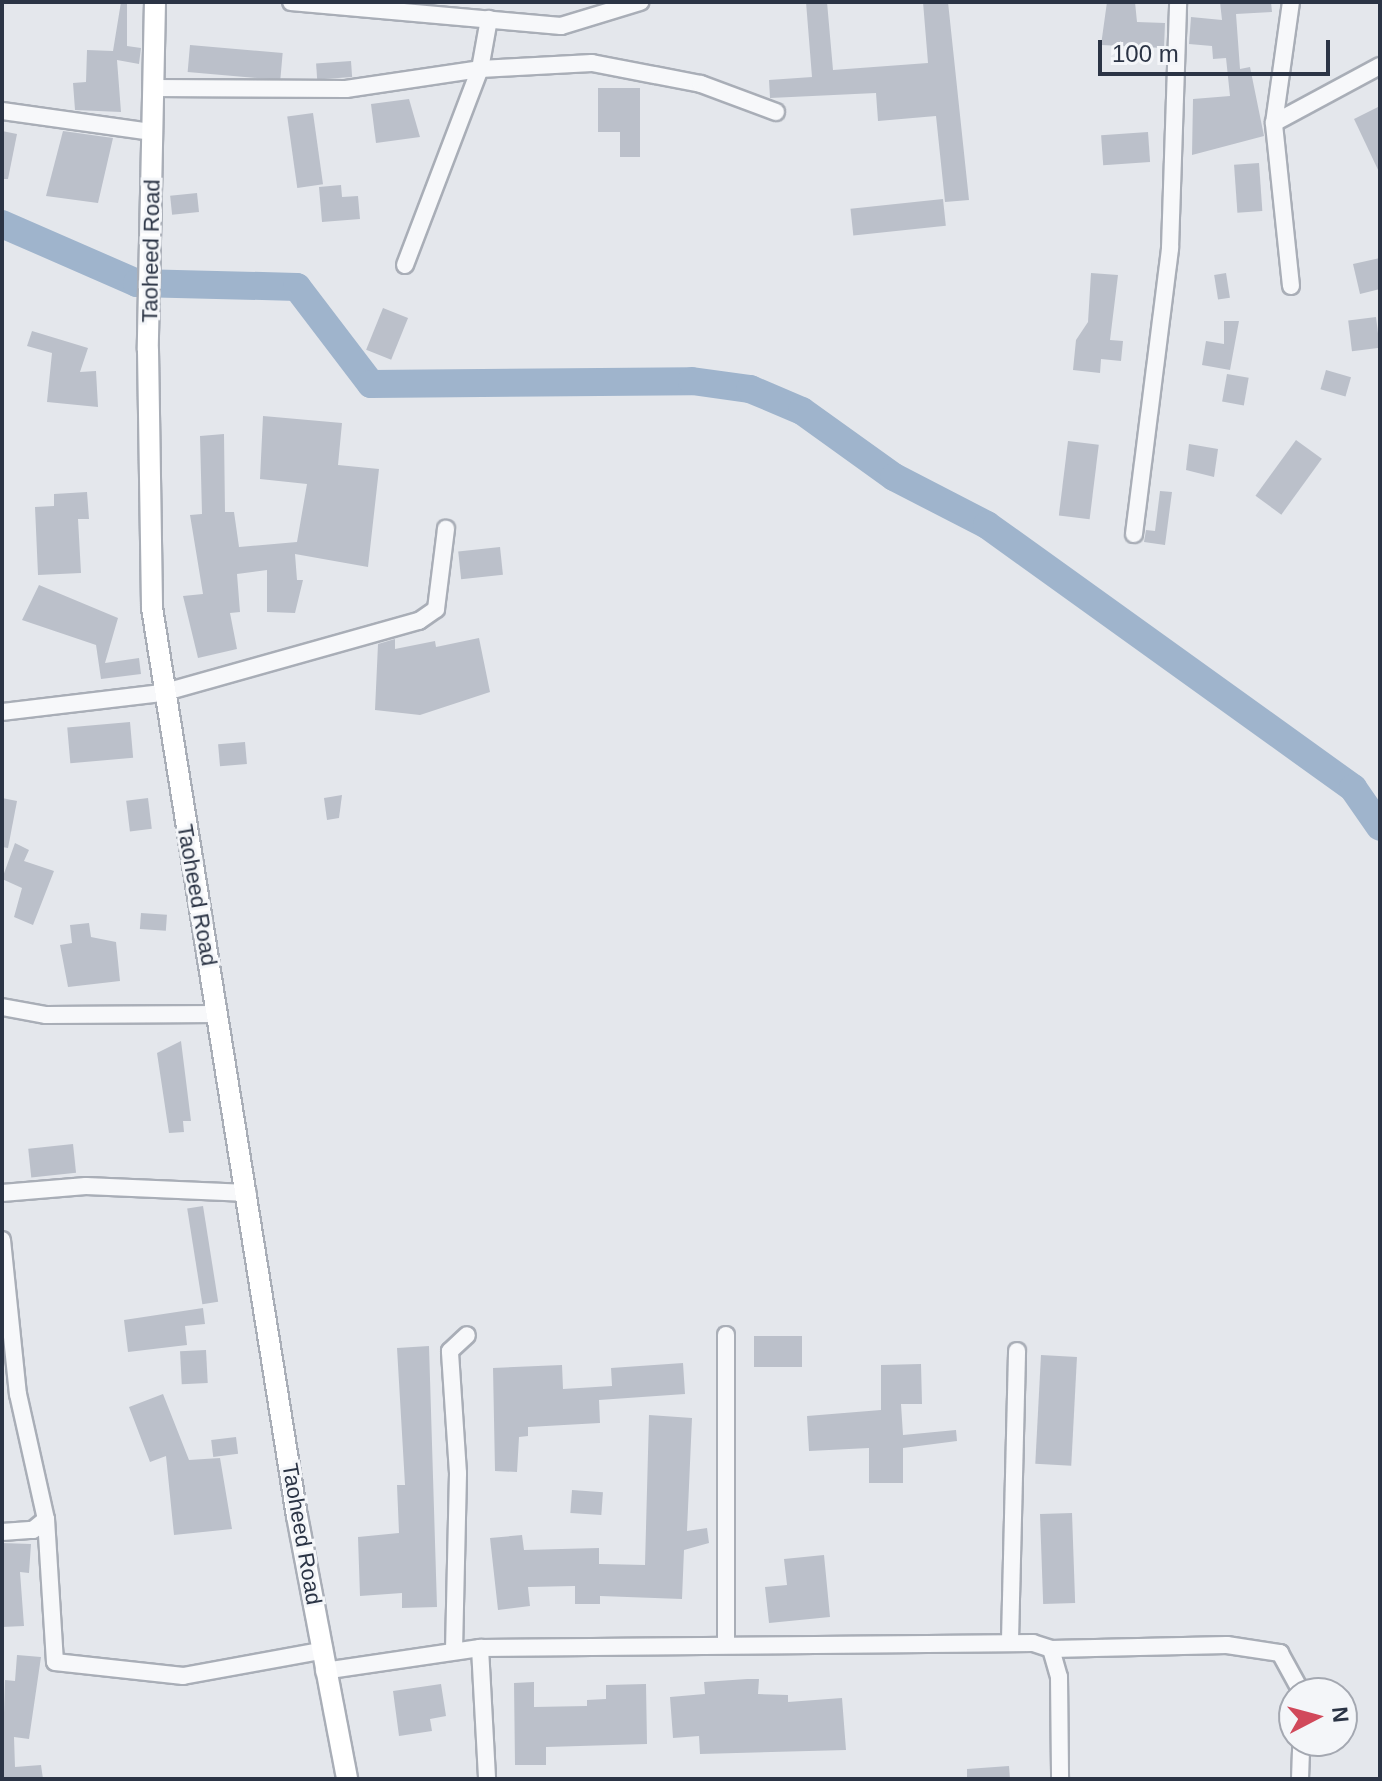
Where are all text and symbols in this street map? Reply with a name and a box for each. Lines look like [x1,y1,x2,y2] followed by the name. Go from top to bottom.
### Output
[1102,24,1334,74] scale bar
[1112,40,1179,67] text: 100 m
[137,179,165,323] street label: Taoheed Road
[172,822,222,968] street label: Taoheed Road
[277,1461,327,1607] street label: Taoheed Road
[1278,1677,1358,1757] north arrow
[1327,1705,1354,1724] text: N

